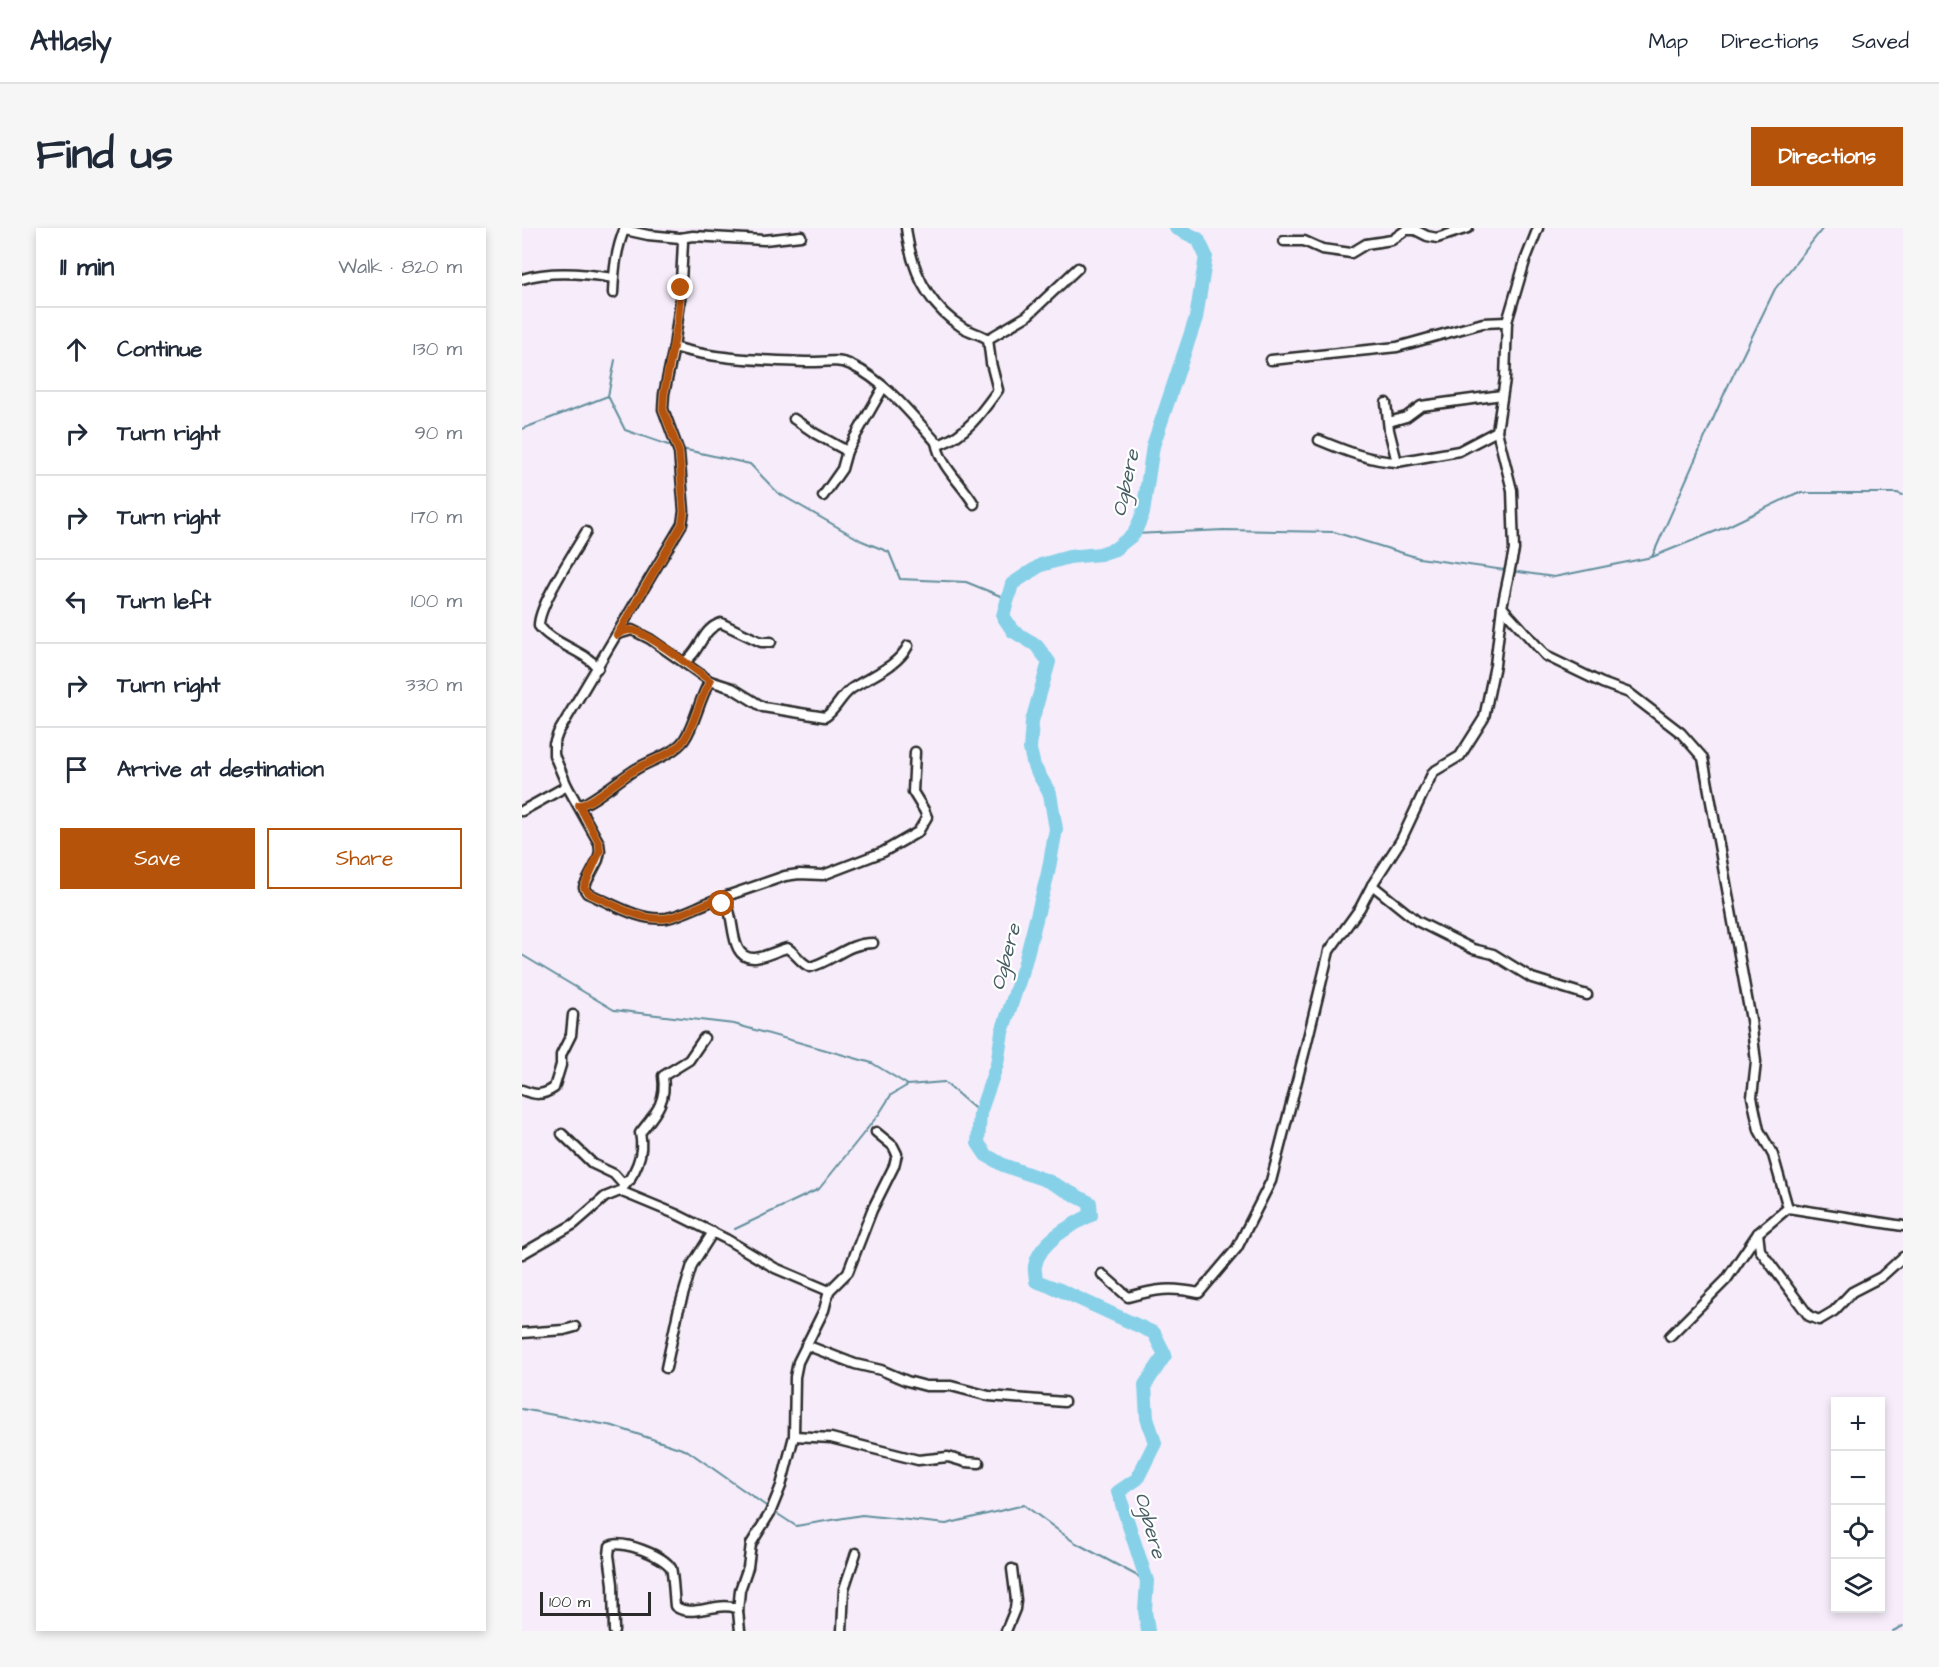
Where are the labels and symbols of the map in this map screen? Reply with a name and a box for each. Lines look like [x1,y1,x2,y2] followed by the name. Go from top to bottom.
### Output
[667,274,693,300] route end
[1105,446,1148,519] water label: Ogbere
[708,890,734,916] route start
[984,920,1030,994] water label: Ogbere
[1126,1489,1173,1563] water label: Ogbere
[540,1589,651,1616] scale bar

